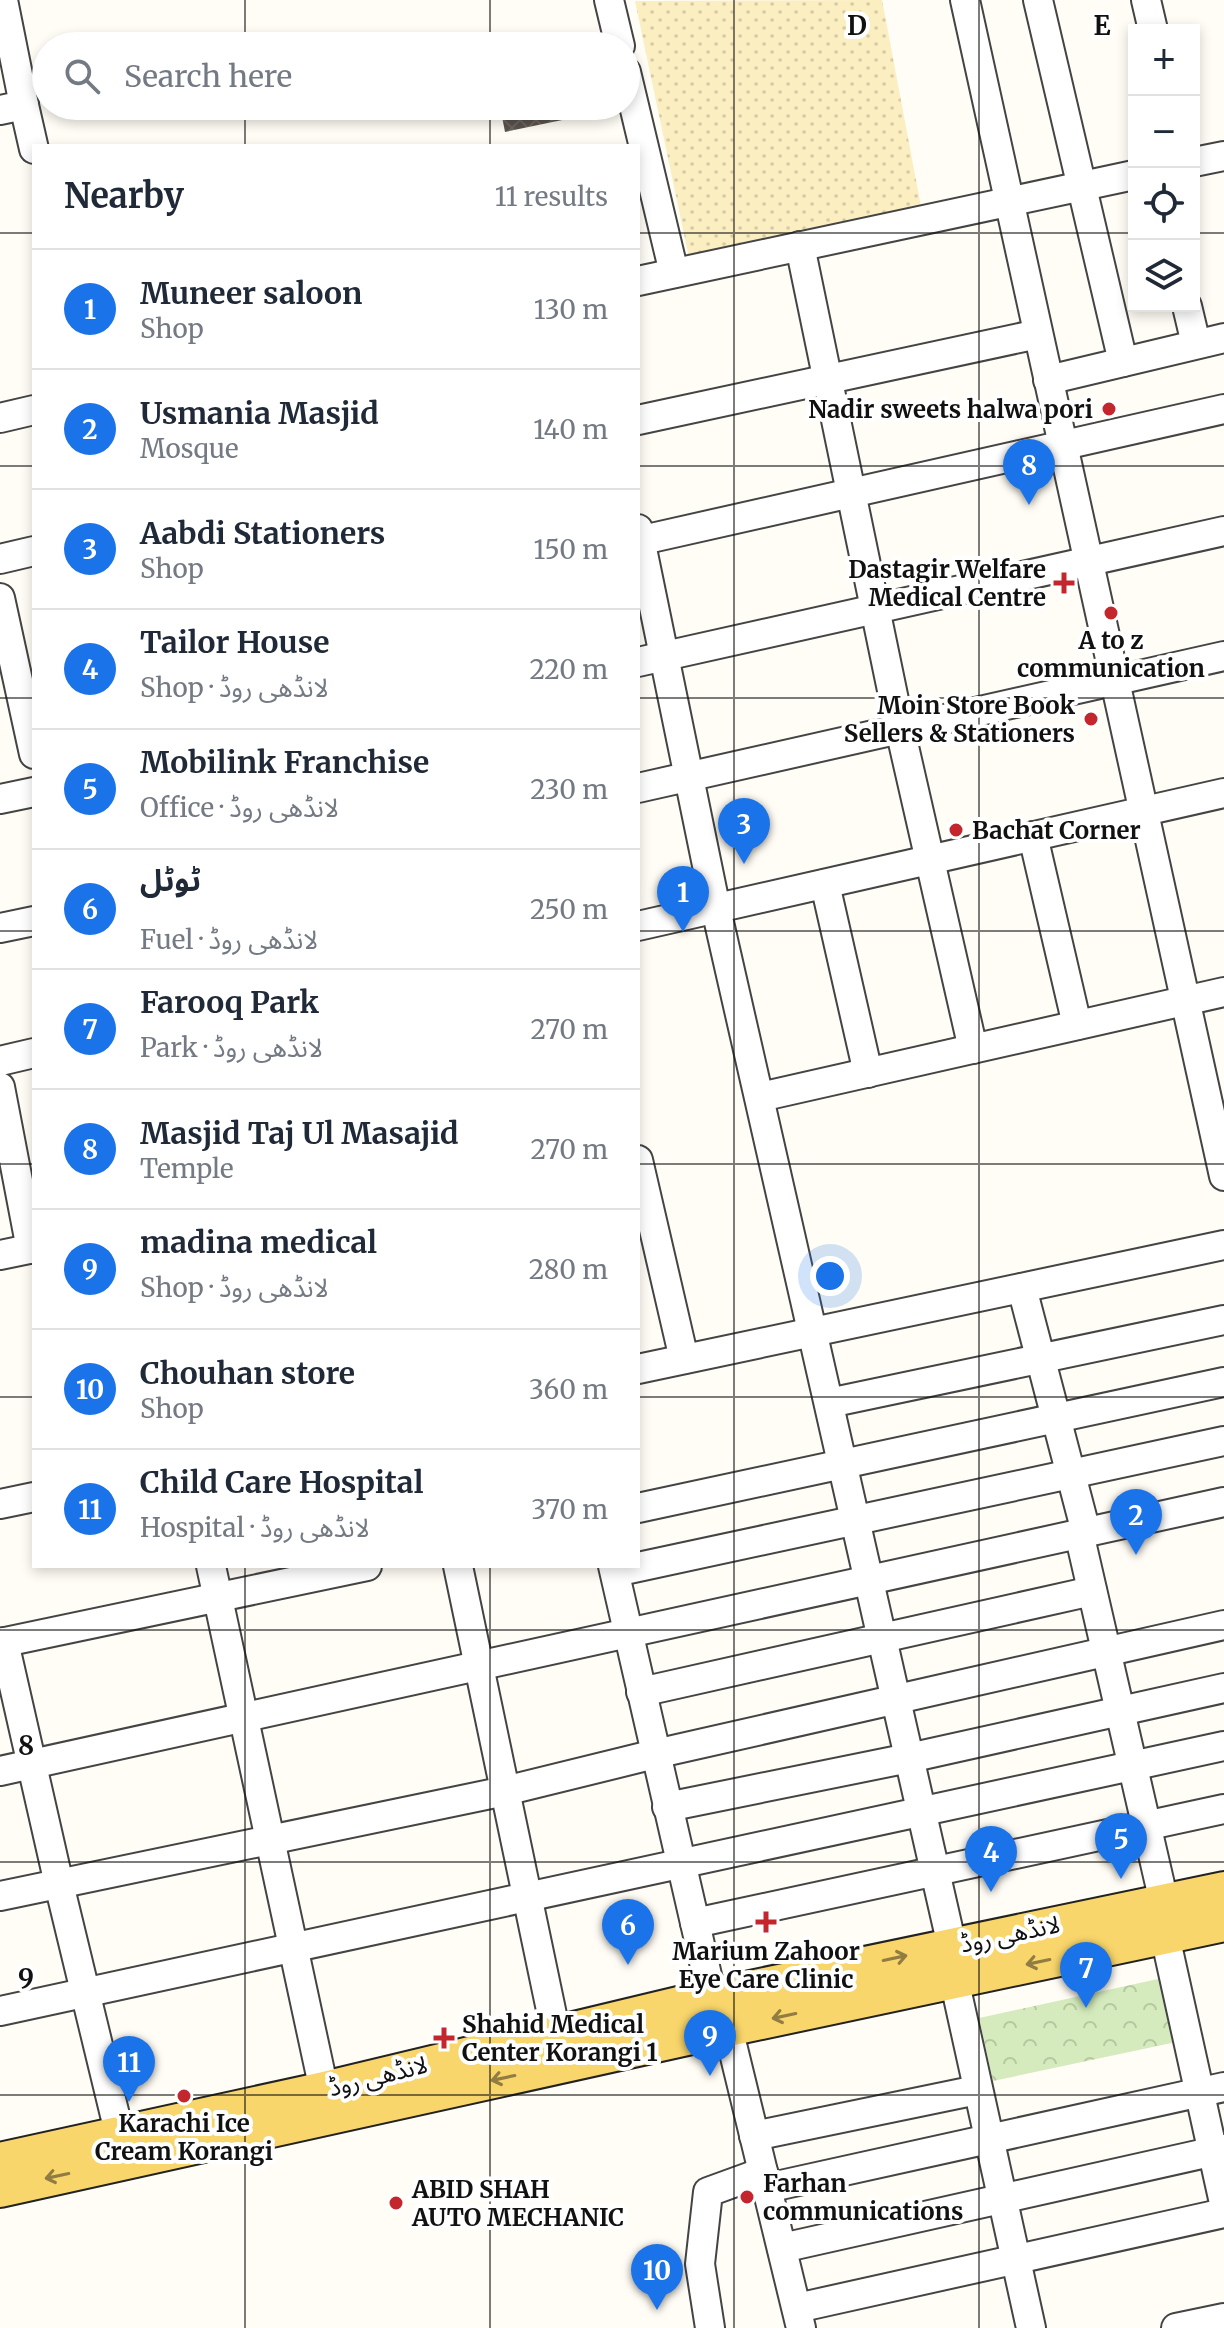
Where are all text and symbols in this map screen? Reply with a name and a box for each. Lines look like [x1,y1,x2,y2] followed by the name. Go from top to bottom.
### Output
[847,9,867,42] text: D
[1094,9,1111,42] text: E
[1128,24,1200,312] map controls
[1128,24,1200,96] button: +
[32,32,640,120] search box
[60,54,104,98] icon: search
[124,57,292,95] text: Search here
[1128,96,1200,168] button: −
[1128,168,1200,240] button: locate
[64,175,184,217] text: Nearby
[495,180,608,213] text: 11 results
[1128,240,1200,312] button: layers
[140,274,362,312] text: Muneer saloon
[84,293,96,326] text: 1
[534,293,608,326] text: 130 m
[140,312,204,345] text: Shop
[140,394,379,432] text: Usmania Masjid
[808,394,1093,425] place label: Nadir sweets halwa pori
[1100,400,1118,418] marker: Nadir sweets halwa pori
[82,413,98,446] text: 2
[533,413,608,446] text: 140 m
[140,432,239,465] text: Mosque
[1003,439,1055,505] pin: 8
[140,514,385,552] text: Aabdi Stationers
[83,533,97,566] text: 3
[534,533,608,566] text: 150 m
[140,552,204,585] text: Shop
[848,554,1046,613] place label: Dastagir Welfare Medical Centre
[1053,572,1075,594] marker: Dastagir Welfare Medical Centre
[1102,604,1120,622] marker: A to z communication
[140,623,329,661] text: Tailor House
[1017,625,1205,684] place label: A to z communication
[82,653,98,686] text: 4
[529,653,608,686] text: 220 m
[140,671,329,704] text: Shop · لانڈھی روڈ
[844,690,1075,749] place label: Moin Store Book Sellers & Stationers
[1082,710,1100,728] marker: Moin Store Book Sellers & Stationers
[140,743,429,781] text: Mobilink Franchise
[82,773,98,806] text: 5
[530,773,608,806] text: 230 m
[140,791,339,824] text: Office · لانڈھی روڈ
[718,798,770,864] pin: 3
[972,815,1141,846] place label: Bachat Corner
[947,821,965,839] marker: Bachat Corner
[140,861,201,899] text: ٹوٹل
[657,866,709,932] pin: 1
[82,893,98,926] text: 6
[530,893,608,926] text: 250 m
[140,923,318,956] text: Fuel · لانڈھی روڈ
[140,983,319,1021] text: Farooq Park
[82,1013,98,1046] text: 7
[531,1013,608,1046] text: 270 m
[140,1031,323,1064] text: Park · لانڈھی روڈ
[140,1114,459,1152] text: Masjid Taj Ul Masajid
[82,1133,98,1166] text: 8
[531,1133,608,1166] text: 270 m
[140,1152,234,1185] text: Temple
[140,1223,377,1261] text: madina medical
[82,1253,98,1286] text: 9
[529,1253,608,1286] text: 280 m
[810,1256,850,1296] your location
[140,1271,329,1304] text: Shop · لانڈھی روڈ
[140,1354,355,1392] text: Chouhan store
[76,1373,104,1406] text: 10
[529,1373,608,1406] text: 360 m
[140,1392,204,1425] text: Shop
[140,1463,423,1501] text: Child Care Hospital
[1110,1489,1162,1555] pin: 2
[78,1493,102,1526] text: 11
[531,1493,608,1526] text: 370 m
[140,1511,370,1544] text: Hospital · لانڈھی روڈ
[18,1729,34,1762] text: 8
[1095,1813,1147,1879] pin: 5
[965,1826,1017,1892] pin: 4
[602,1899,654,1965] pin: 6
[957,1908,1063,1960] street label: لانڈھی روڈ
[755,1911,777,1933] marker: Marium Zahoor Eye Care Clinic
[672,1936,860,1995] place label: Marium Zahoor Eye Care Clinic
[1060,1942,1112,2008] pin: 7
[882,1950,908,1965] one-way arrow
[1026,1955,1051,1970] one-way arrow
[18,1962,34,1995] text: 9
[462,2009,658,2068] place label: Shahid Medical Center Korangi 1
[771,2009,797,2024] one-way arrow
[684,2010,736,2076] pin: 9
[433,2027,455,2049] marker: Shahid Medical Center Korangi 1
[103,2036,155,2102] pin: 11
[325,2049,431,2103] street label: لانڈھی روڈ
[490,2071,516,2086] one-way arrow
[175,2087,193,2105] marker: Karachi Ice Cream Korangi
[95,2108,273,2167] place label: Karachi Ice Cream Korangi
[763,2168,963,2227] place label: Farhan communications
[45,2169,70,2184] one-way arrow
[411,2174,624,2233] place label: ABID SHAH AUTO MECHANIC
[738,2188,756,2206] marker: Farhan communications
[387,2194,405,2212] marker: ABID SHAH AUTO MECHANIC
[631,2244,683,2310] pin: 10

